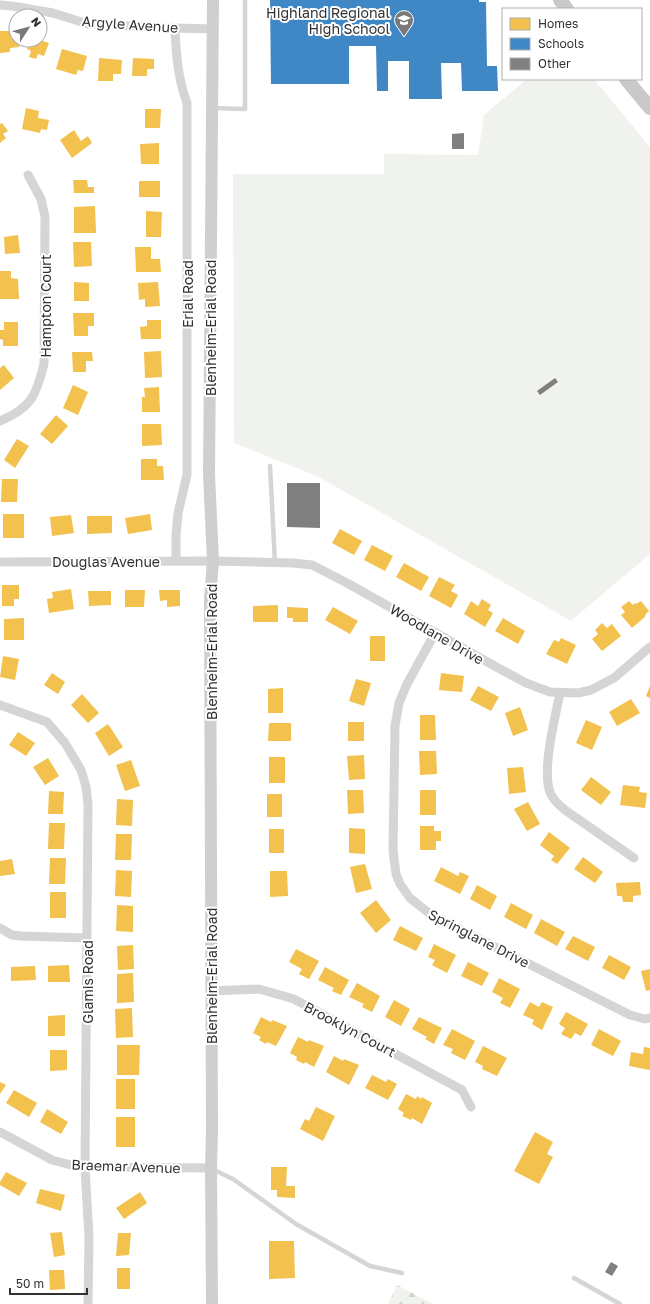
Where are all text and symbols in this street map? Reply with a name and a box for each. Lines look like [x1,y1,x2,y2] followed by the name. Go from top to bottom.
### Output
[266,4,390,37] place label: Highland Regional High School
[8,8,48,48] north arrow
[502,8,642,80] legend
[393,9,415,37] school or university icon: Highland Regional High School
[81,12,179,36] street label: Argyle Avenue
[29,15,44,29] text: N
[538,16,578,31] text: Homes
[538,36,584,51] text: Schools
[538,56,571,71] text: Other
[37,254,54,358] street label: Hampton Court
[179,260,196,328] street label: Erial Road
[202,260,219,396] street label: Blenheim-Erial Road
[52,553,160,570] street label: Douglas Avenue
[203,584,220,720] street label: Blenheim-Erial Road
[387,600,487,668] street label: Woodlane Drive
[426,905,532,971] street label: Springlane Drive
[203,908,220,1044] street label: Blenheim-Erial Road
[79,940,96,1024] street label: Glamis Road
[301,998,399,1060] street label: Brooklyn Court
[71,1156,181,1176] street label: Braemar Avenue
[10,1270,87,1296] scale bar
[16,1276,44,1291] text: 50 m

